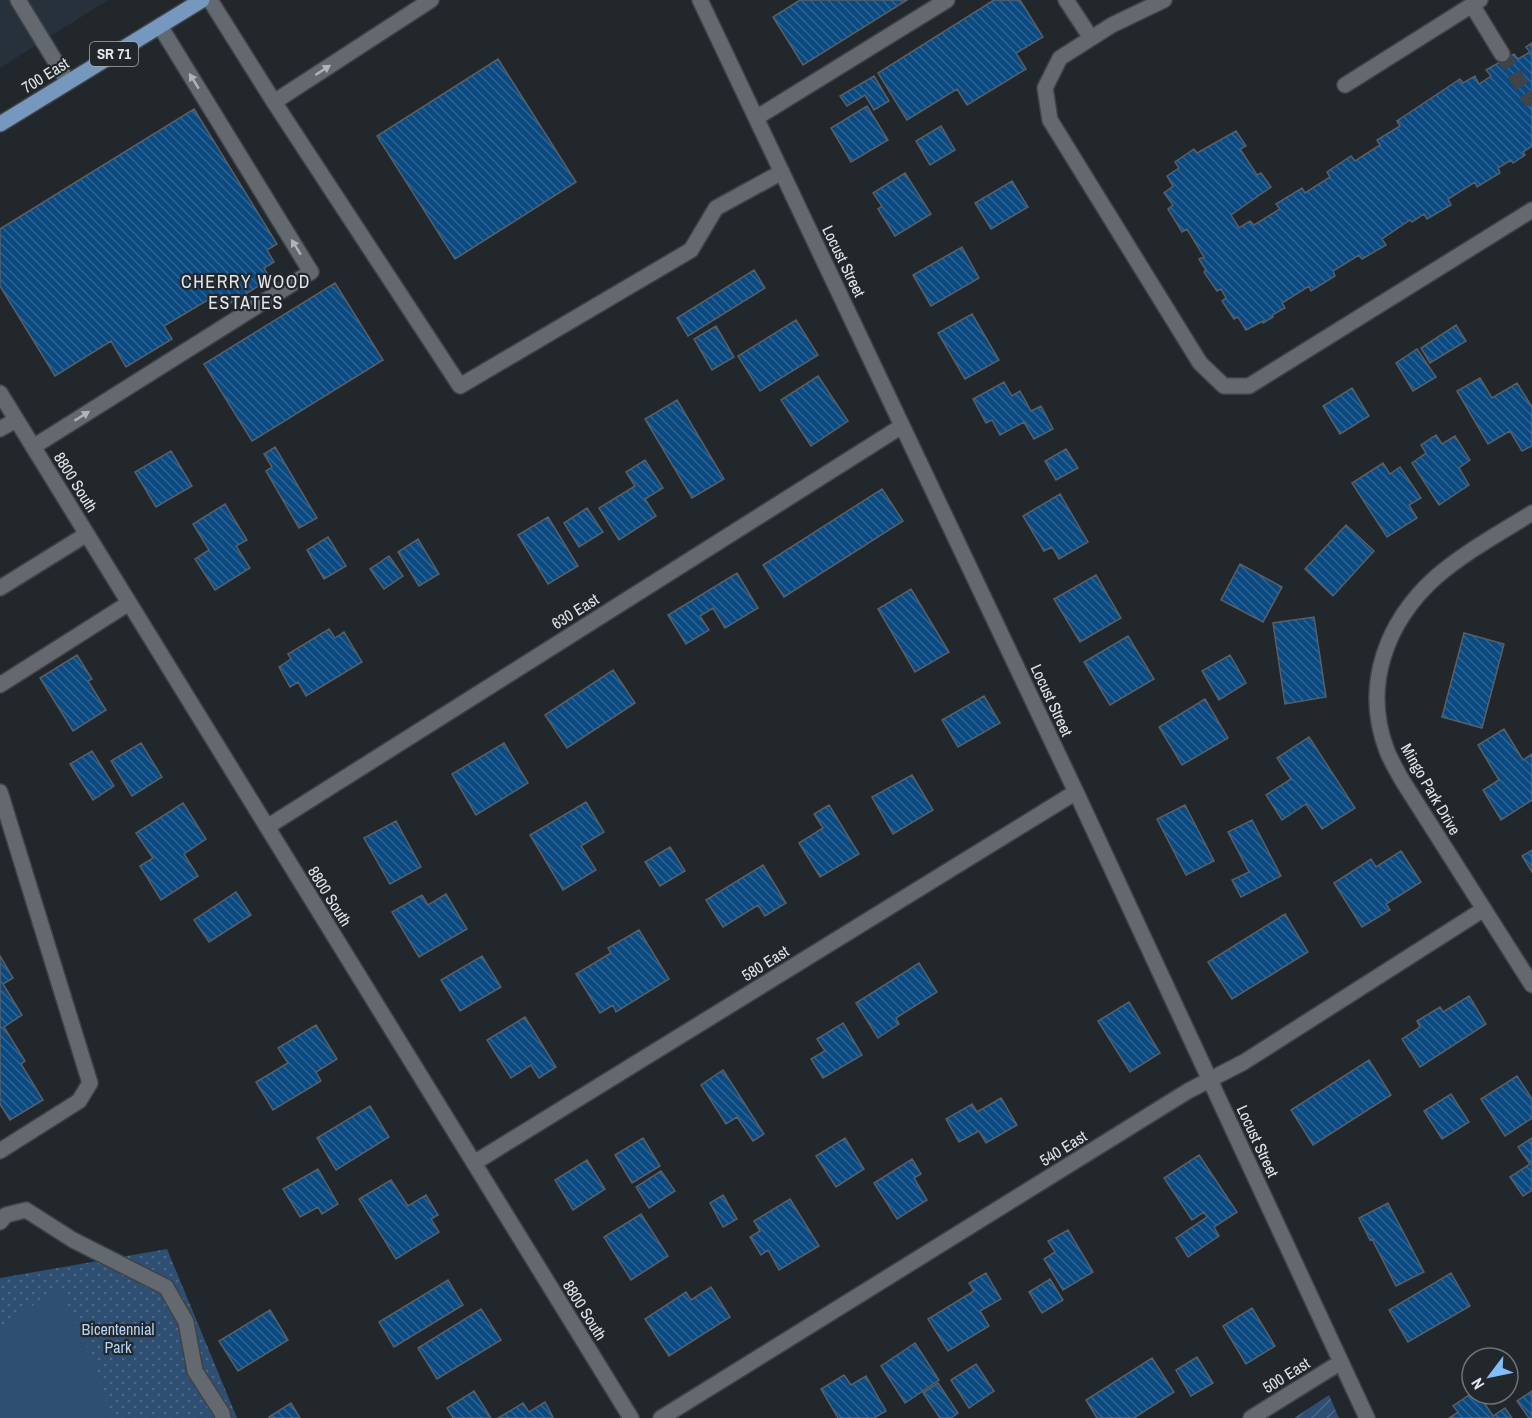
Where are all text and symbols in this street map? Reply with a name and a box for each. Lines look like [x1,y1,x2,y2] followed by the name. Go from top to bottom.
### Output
[90,42,138,66] road number: SR 71
[17,52,73,98] street label: 700 East
[315,64,332,75] one-way arrow
[188,72,199,89] one-way arrow
[817,221,871,301] street label: Locust Street
[290,238,301,255] one-way arrow
[181,269,311,315] district label: CHERRY WOOD ESTATES
[74,410,91,421] one-way arrow
[49,448,103,516] street label: 8800 South
[547,588,603,634] street label: 630 East
[1026,660,1078,740] street label: Locust Street
[1396,739,1466,839] street label: Mingo Park Drive
[303,862,357,930] street label: 8800 South
[737,940,793,986] street label: 580 East
[1232,1101,1284,1181] street label: Locust Street
[1035,1125,1091,1171] street label: 540 East
[558,1276,612,1344] street label: 8800 South
[82,1318,155,1358] park label: Bicentennial Park
[1460,1346,1520,1406] north arrow
[1258,1352,1314,1398] street label: 500 East
[1465,1374,1489,1394] text: N

